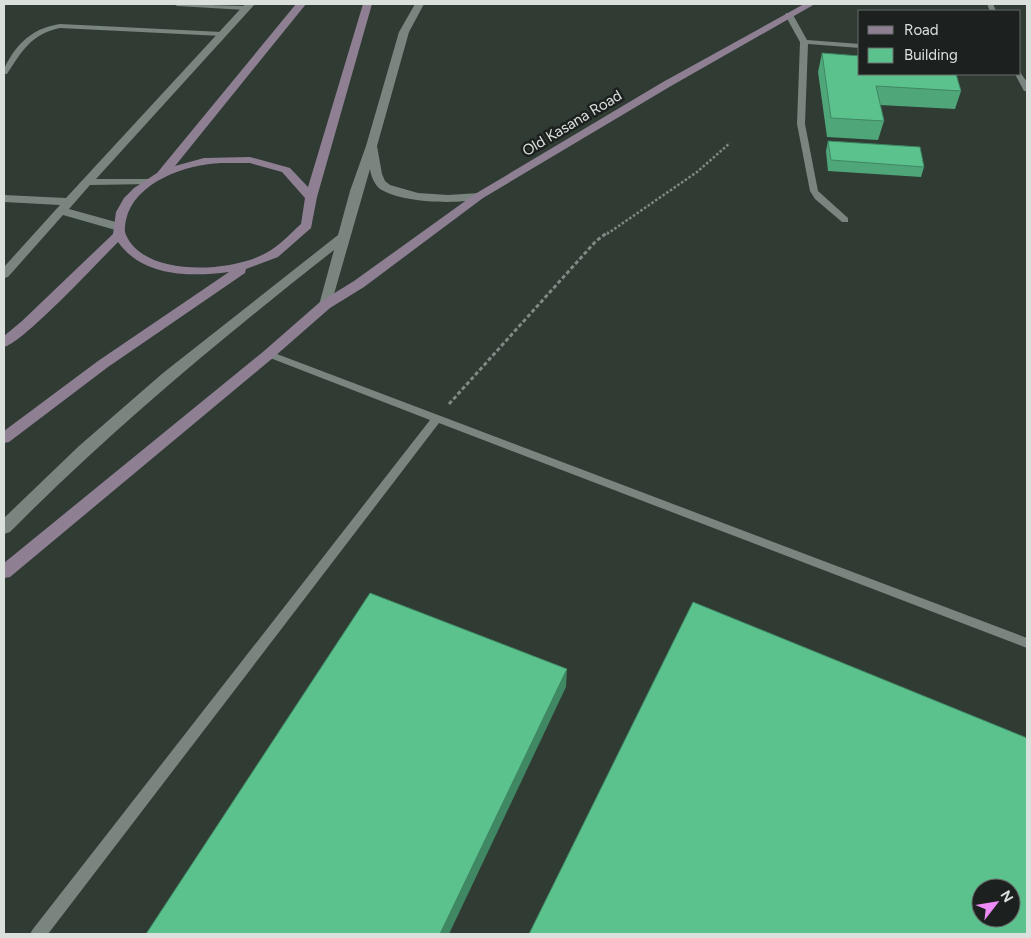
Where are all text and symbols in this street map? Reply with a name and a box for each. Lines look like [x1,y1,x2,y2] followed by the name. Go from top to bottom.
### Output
[858,10,1021,75] legend
[904,21,939,39] text: Road
[904,46,958,64] text: Building
[519,86,625,160] street label: Old Kasana Road
[971,878,1021,928] north arrow
[997,888,1017,906] text: N

